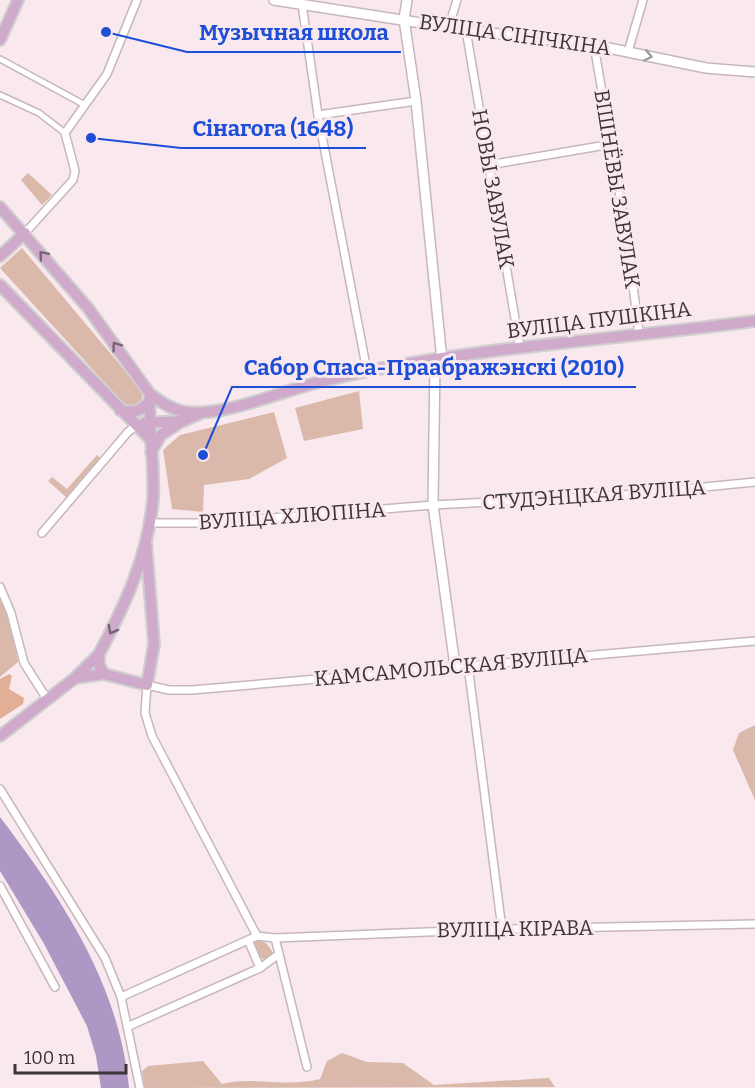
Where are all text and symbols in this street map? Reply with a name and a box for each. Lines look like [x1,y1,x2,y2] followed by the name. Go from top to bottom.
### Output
[417,9,613,61] street label: ВУЛІЦА СІНІЧКІНА
[187,12,401,52] callout: Музычная школа
[199,19,390,46] text: Музычная школа
[643,49,653,62] one-way arrow
[588,88,646,291] street label: ВІШНЁВЫ ЗАВУЛАК
[466,107,520,271] street label: НОВЫ ЗАВУЛАК
[181,108,366,148] callout: Сінагога (1648)
[192,115,354,142] text: Сінагога (1648)
[39,251,50,262] one-way arrow
[505,296,693,344] street label: ВУЛІЦА ПУШКІНА
[112,342,123,353] one-way arrow
[232,347,636,387] callout: Сабор Спаса-Праабражэнскі (2010)
[244,354,624,381] text: Сабор Спаса-Праабражэнскі (2010)
[481,474,707,516] street label: СТУДЭНЦКАЯ ВУЛІЦА
[198,496,387,536] street label: ВУЛІЦА ХЛЮПІНА
[108,623,119,634] one-way arrow
[313,642,589,692] street label: КАМСАМОЛЬСКАЯ ВУЛІЦА
[436,915,594,943] street label: ВУЛІЦА КІРАВА
[15,1037,126,1075] scale bar
[24,1047,75,1069] text: 100 m

